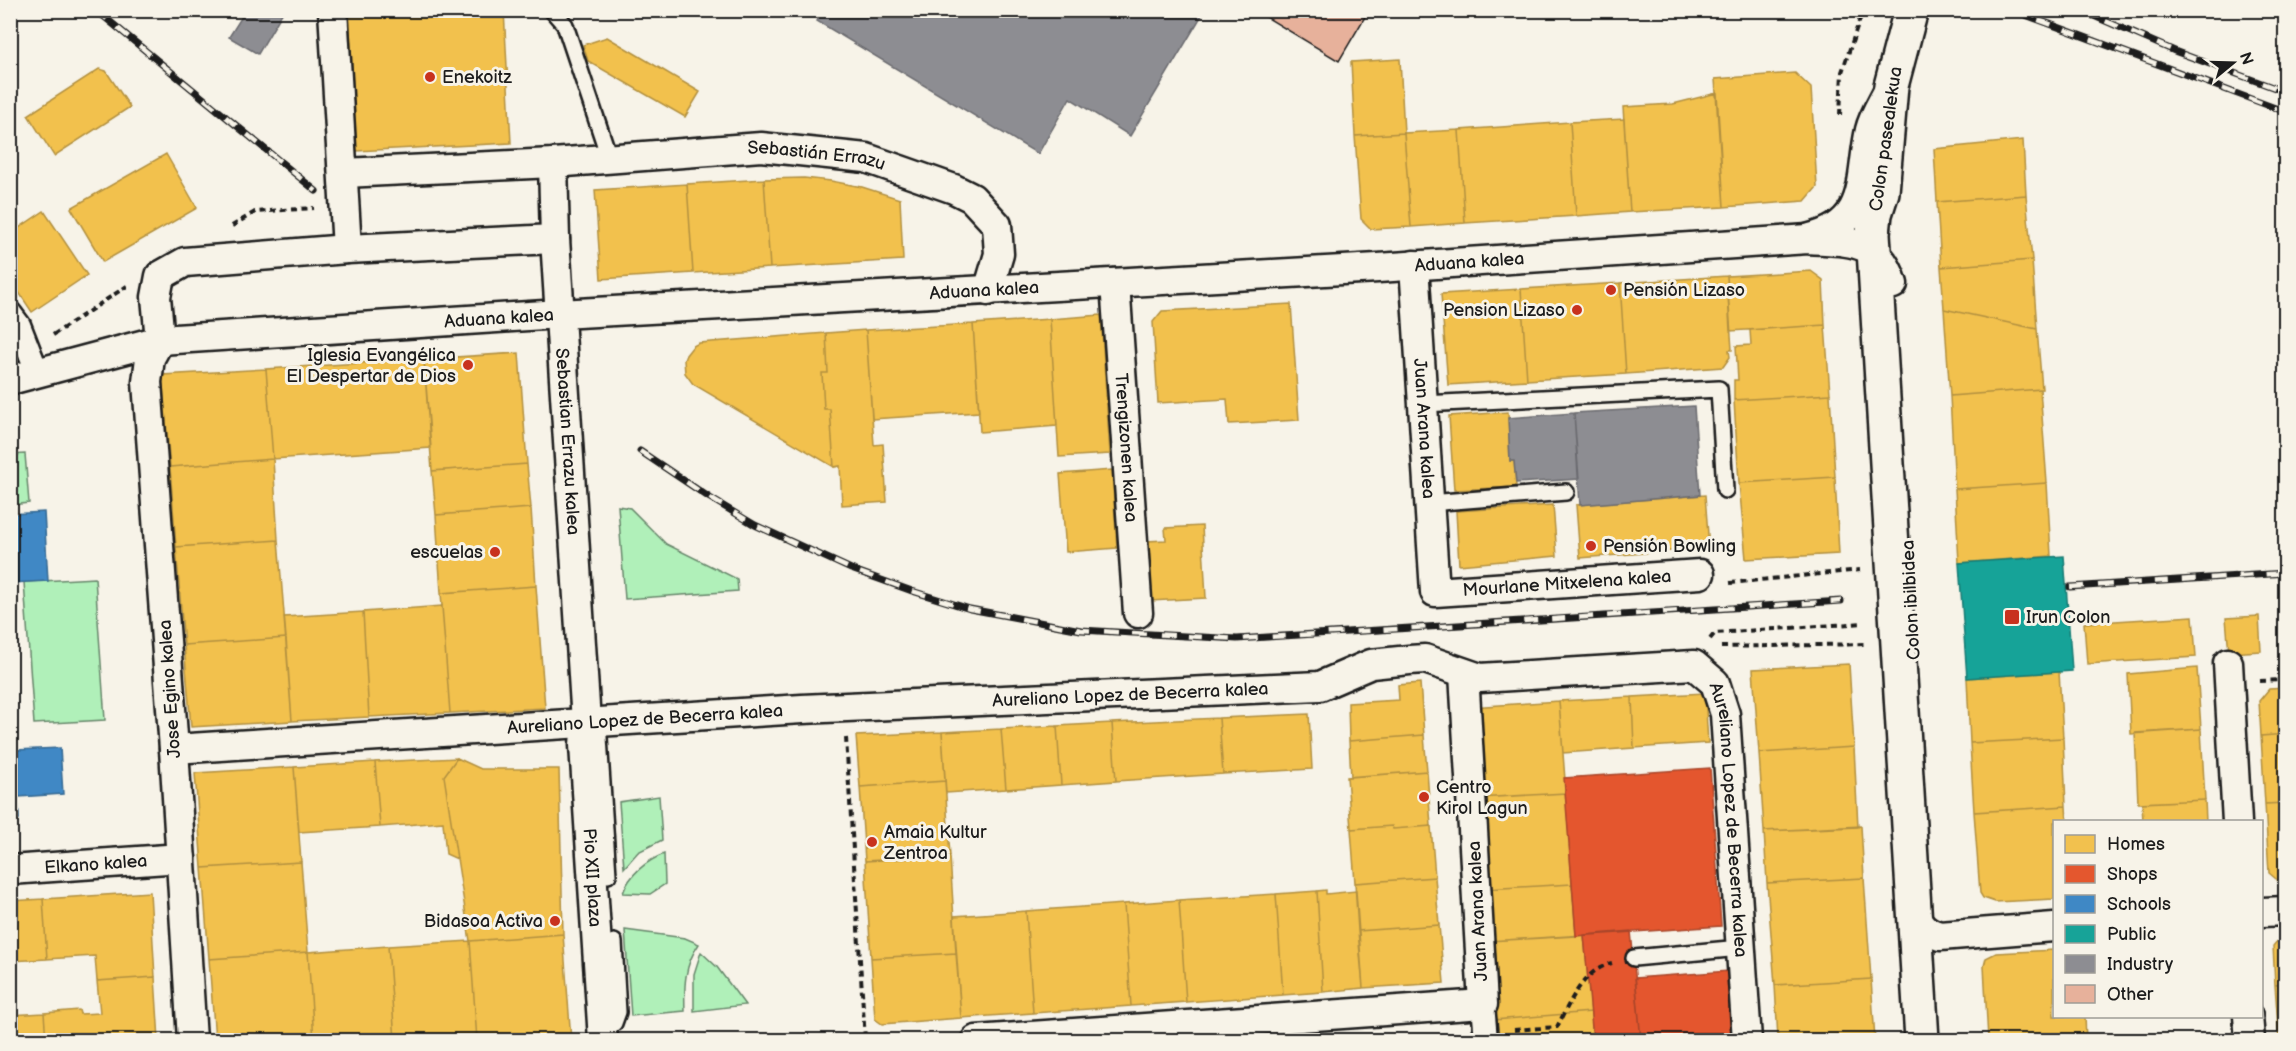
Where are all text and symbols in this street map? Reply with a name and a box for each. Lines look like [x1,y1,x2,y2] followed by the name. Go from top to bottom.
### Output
[2203,33,2263,93] north arrow
[2235,50,2257,67] text: N
[1865,65,1907,213] street label: Colon pasealekua
[442,67,512,88] place label: Enekoitz
[423,70,437,84] marker: Enekoitz
[747,136,889,175] street label: Sebastián Errazu
[1414,248,1525,276] street label: Aduana kalea
[929,277,1040,304] street label: Aduana kalea
[1623,280,1745,301] place label: Pensión Lizaso
[1604,283,1618,297] marker: Pensión Lizaso
[1443,300,1565,321] place label: Pension Lizaso
[1570,303,1584,317] marker: Pension Lizaso
[444,304,555,332] street label: Aduana kalea
[286,345,456,387] place label: Iglesia Evangélica El Despertar de Dios
[552,347,584,536] street label: Sebastian Errazu kalea
[461,358,475,372] marker: Iglesia Evangélica El Despertar de Dios
[1410,358,1439,500] street label: Juan Arana kalea
[1111,372,1142,523] street label: Trengizonen kalea
[1603,536,1736,557] place label: Pensión Bowling
[1584,539,1598,553] marker: Pensión Bowling
[1897,539,1925,661] street label: Colon ibilbidea
[410,542,483,563] place label: escuelas
[488,545,502,559] marker: escuelas
[1462,565,1672,601] street label: Mourlane Mitxelena kalea
[2026,607,2110,628] place label: Irun Colon
[2003,608,2021,626] marker: Irun Colon
[155,619,185,759] street label: Jose Egino kalea
[992,678,1269,711] street label: Aureliano Lopez de Becerra kalea
[1705,680,1752,958] street label: Aureliano Lopez de Becerra kalea
[506,700,784,738] street label: Aureliano Lopez de Becerra kalea
[1436,777,1528,819] place label: Centro Kirol Lagun
[1417,790,1431,804] marker: Centro Kirol Lagun
[2053,820,2263,1018] legend
[883,822,987,864] place label: Amaia Kultur Zentroa
[579,828,606,928] street label: Pio XII plaza
[2107,834,2165,855] text: Homes
[865,835,879,849] marker: Amaia Kultur Zentroa
[1464,840,1492,982] street label: Juan Arana kalea
[43,850,148,878] street label: Elkano kalea
[2107,864,2158,885] text: Shops
[2107,894,2171,915] text: Schools
[424,911,543,932] place label: Bidasoa Activa
[548,914,562,928] marker: Bidasoa Activa
[2107,924,2156,945] text: Public
[2107,954,2174,975] text: Industry
[2107,984,2154,1005] text: Other

